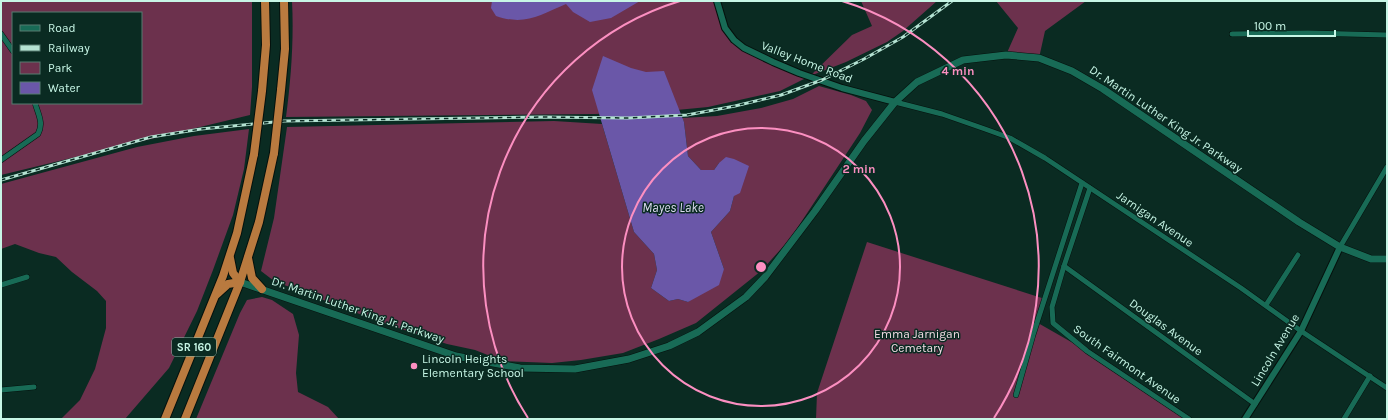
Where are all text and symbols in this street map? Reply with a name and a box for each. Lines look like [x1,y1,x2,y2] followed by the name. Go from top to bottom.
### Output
[12,12,142,104] legend
[1248,12,1335,38] scale bar
[1254,19,1286,33] text: 100 m
[48,21,76,35] text: Road
[759,38,855,86] street label: Valley Home Road
[48,41,90,55] text: Railway
[48,61,73,75] text: Park
[1087,62,1246,176] street label: Dr. Martin Luther King Jr. Parkway
[942,64,974,78] text: 4 min
[48,81,81,95] text: Water
[842,162,876,176] text: 2 min
[1114,188,1196,250] street label: Jarnigan Avenue
[642,200,704,215] water label: Mayes Lake
[754,260,768,274] centre of rings
[270,274,447,346] street label: Dr. Martin Luther King Jr. Parkway
[1127,296,1205,358] street label: Douglas Avenue
[1248,311,1302,389] street label: Lincoln Avenue
[1071,322,1183,406] street label: South Fairmont Avenue
[874,327,960,355] park label: Emma Jarnigan Cemetary
[172,338,216,356] road number: SR 160
[422,352,524,380] place label: Lincoln Heights Elementary School
[409,361,419,371] marker: Lincoln Heights Elementary School

